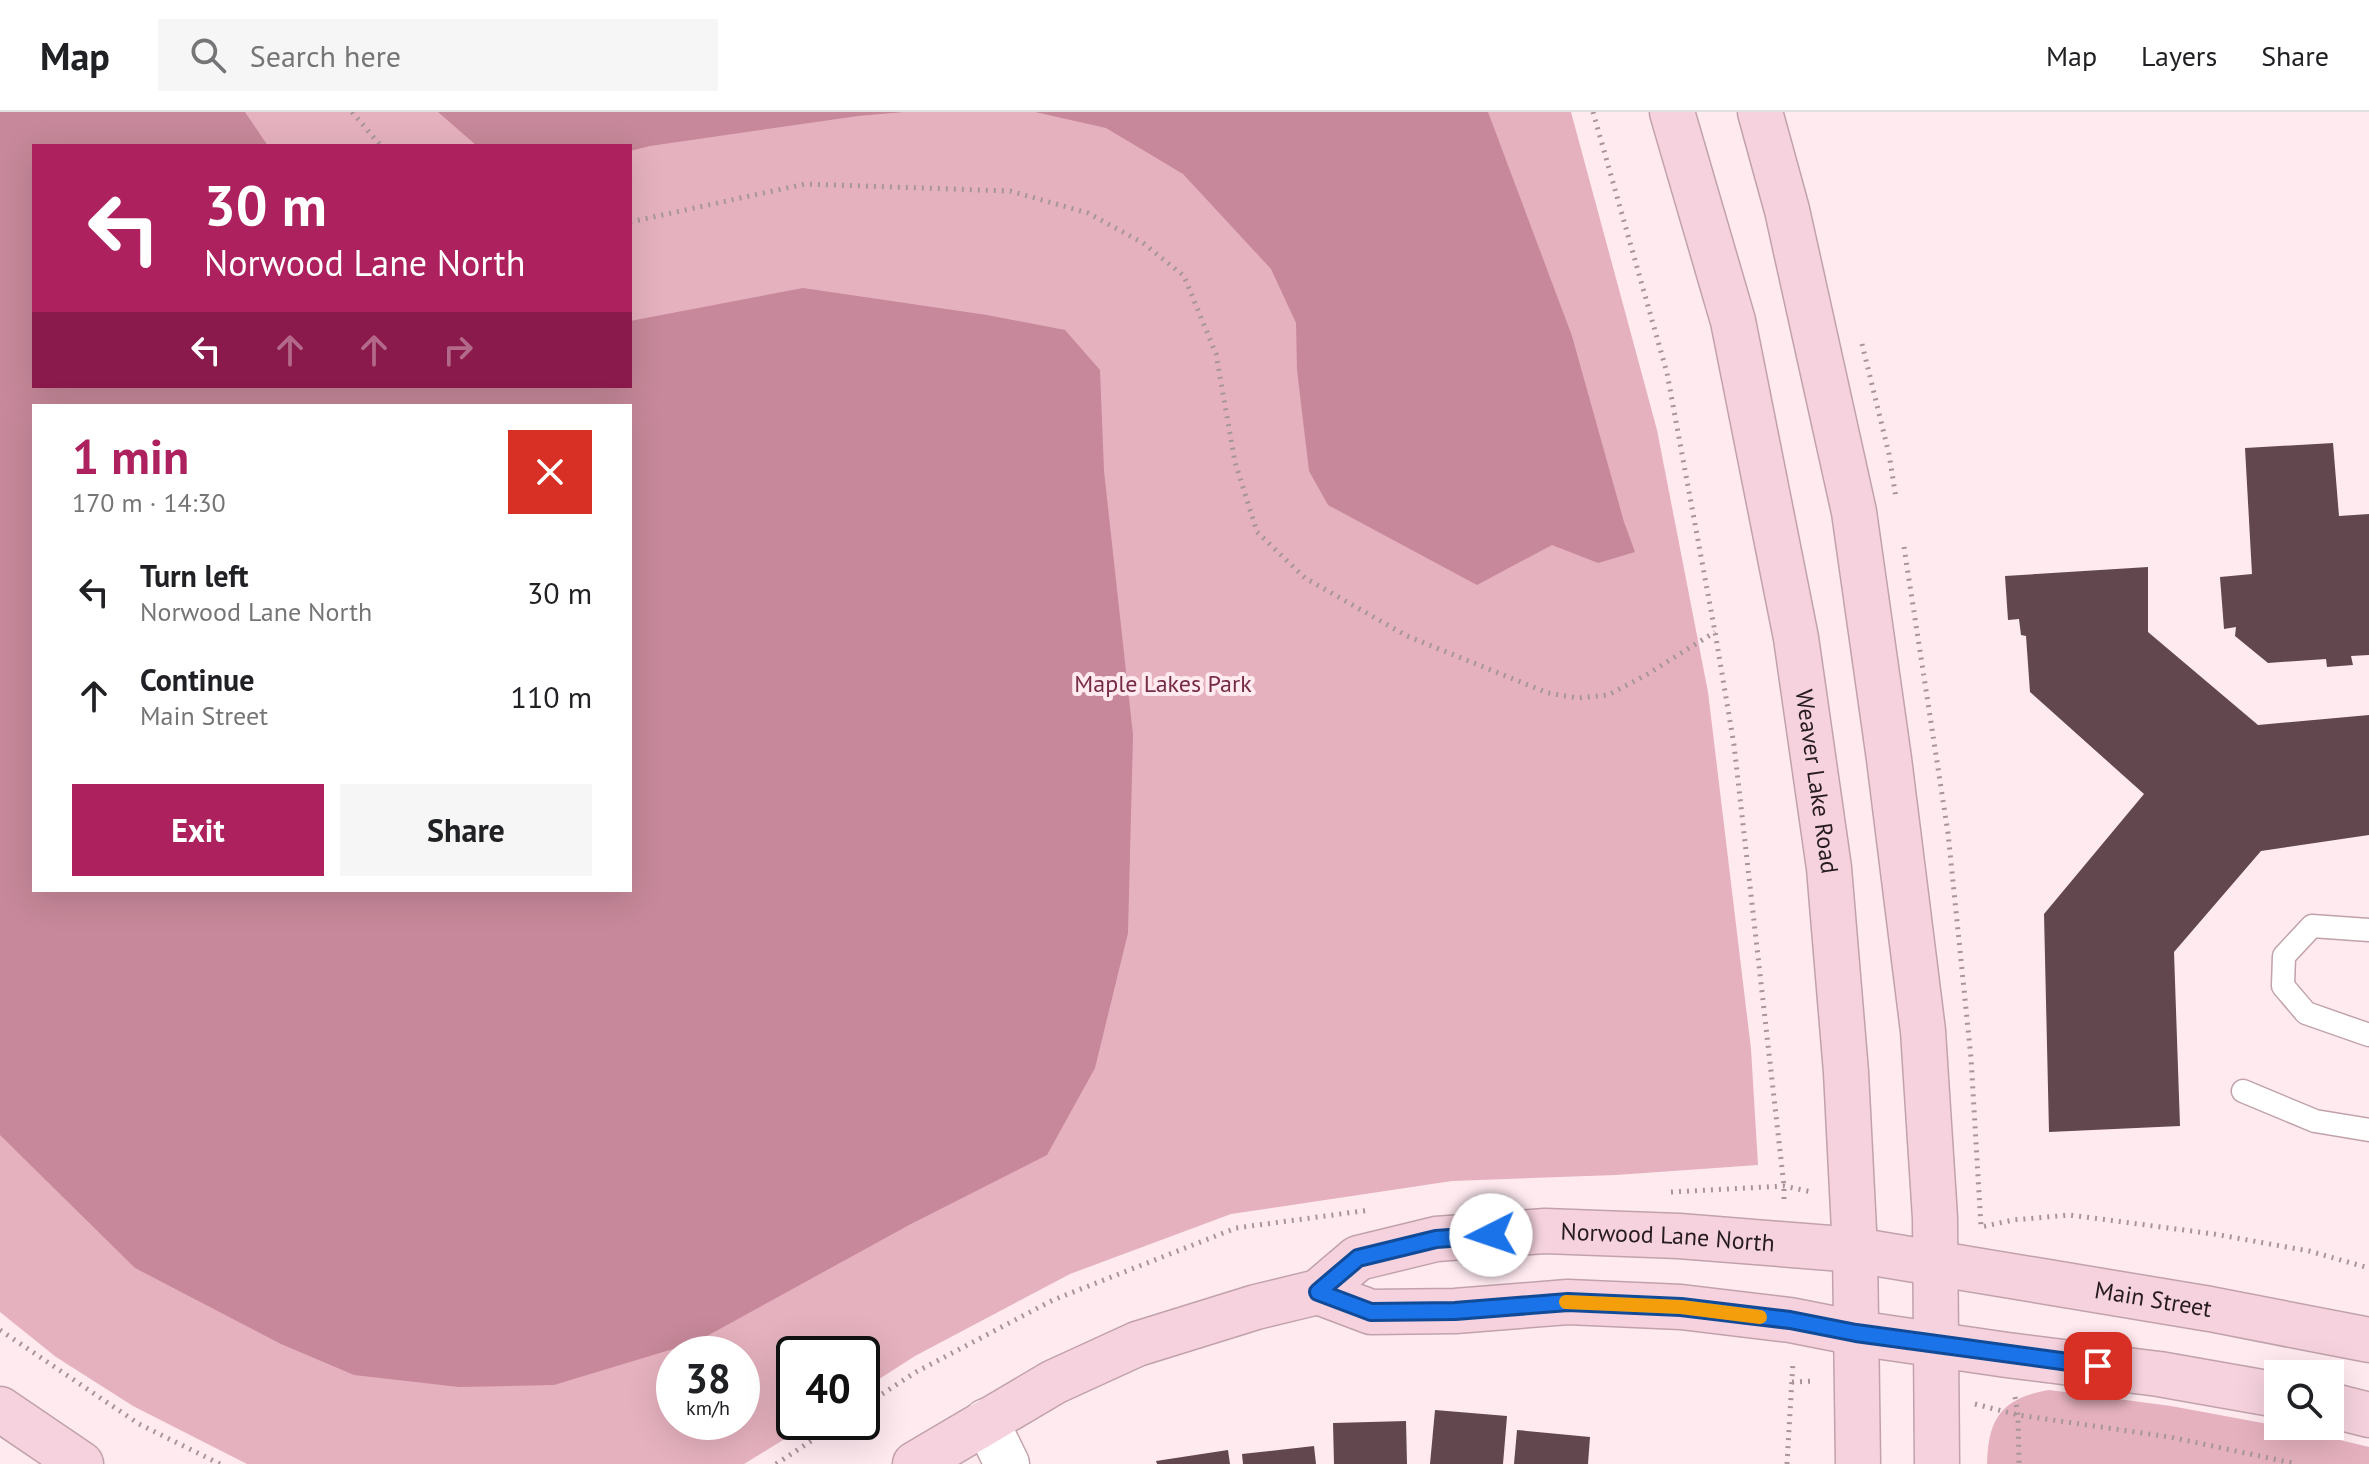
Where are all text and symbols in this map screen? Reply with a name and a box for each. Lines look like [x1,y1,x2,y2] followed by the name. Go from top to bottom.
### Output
[158,19,718,91] search box
[40,31,110,80] text: Map
[186,33,230,77] icon: search
[250,36,401,75] text: Search here
[2046,37,2097,74] text: Map
[2141,37,2217,74] text: Layers
[2261,37,2329,74] text: Share
[204,169,327,241] text: 30 m
[72,176,176,280] icon: left
[204,239,525,286] text: Norwood Lane North
[184,328,228,372] icon: left
[268,328,312,372] icon: ahead
[352,328,396,372] icon: ahead
[436,328,480,372] icon: right
[72,425,189,487] text: 1 min
[508,430,592,514] button: close
[72,486,226,519] text: 170 m · 14:30
[140,556,248,595] text: Turn left
[72,570,116,614] icon: left
[527,573,592,612] text: 30 m
[140,595,372,628] text: Norwood Lane North
[140,660,254,699] text: Continue
[1074,668,1252,699] park label: Maple Lakes Park
[72,674,116,718] icon: ahead
[511,677,592,716] text: 110 m
[1789,687,1846,876] street label: Weaver Lake Road
[140,699,268,732] text: Main Street
[72,784,324,876] button: Exit
[340,784,592,876] button: Share
[1449,1193,1533,1277] position arrow
[1560,1216,1776,1259] street label: Norwood Lane North
[2092,1274,2214,1324] street label: Main Street
[2064,1332,2132,1400] pin
[776,1336,880,1440] speed limit sign: 40
[2076,1344,2120,1388] icon: arrive
[685,1352,731,1404] text: 38
[2264,1360,2344,1440] map controls
[2264,1360,2344,1440] button: search
[686,1395,730,1421] text: km/h

